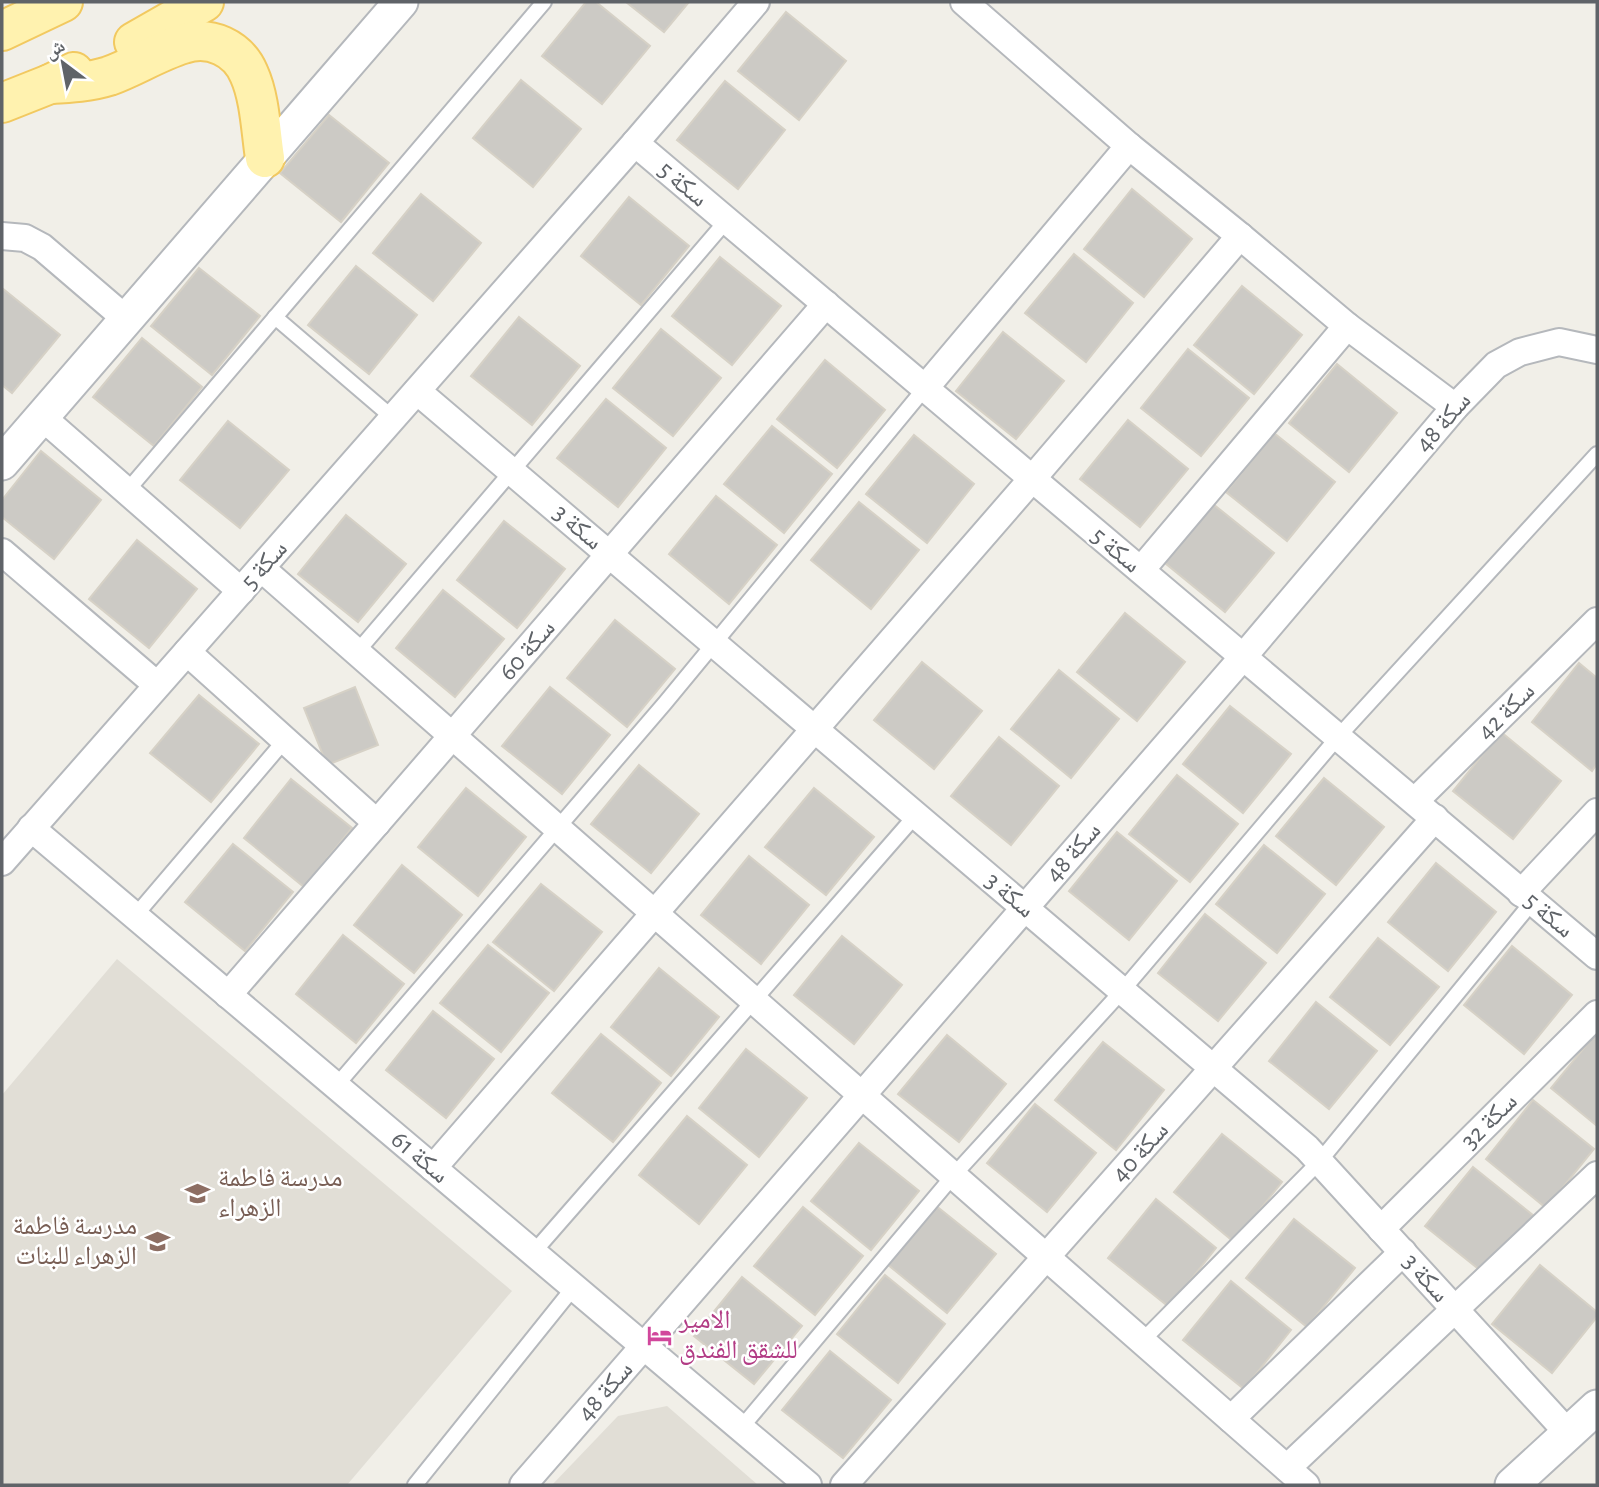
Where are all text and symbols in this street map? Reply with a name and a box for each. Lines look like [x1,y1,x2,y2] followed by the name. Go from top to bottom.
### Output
[28,28,98,98] north arrow
[41,36,69,64] text: ش
[653,156,713,212] street label: سكة 5
[1410,387,1476,457] street label: سكة 48
[548,499,608,555] street label: سكة 3
[1086,522,1146,578] street label: سكة 5
[236,535,292,595] street label: سكة 5
[494,615,560,685] street label: سكة 60
[1472,677,1540,745] street label: سكة 42
[1040,817,1106,887] street label: سكة 48
[980,867,1040,923] street label: سكة 3
[1519,887,1579,943] street label: سكة 5
[1456,1088,1522,1154] street label: سكة 32
[1106,1117,1174,1187] street label: سكة 40
[386,1126,454,1188] street label: سكة 61
[218,1165,343,1222] place label: مدرسة فاطمة الزهراء
[184,1179,212,1207] school or university icon: مدرسة فاطمة الزهراء
[12,1213,137,1270] place label: مدرسة فاطمة الزهراء للبنات
[143,1227,171,1255] school or university icon: مدرسة فاطمة الزهراء للبنات
[1398,1249,1454,1307] street label: سكة 3
[678,1307,798,1365] place label: الامير للشقق الفندق
[645,1321,673,1349] hotel icon: الامير للشقق الفندق
[572,1356,638,1426] street label: سكة 48

